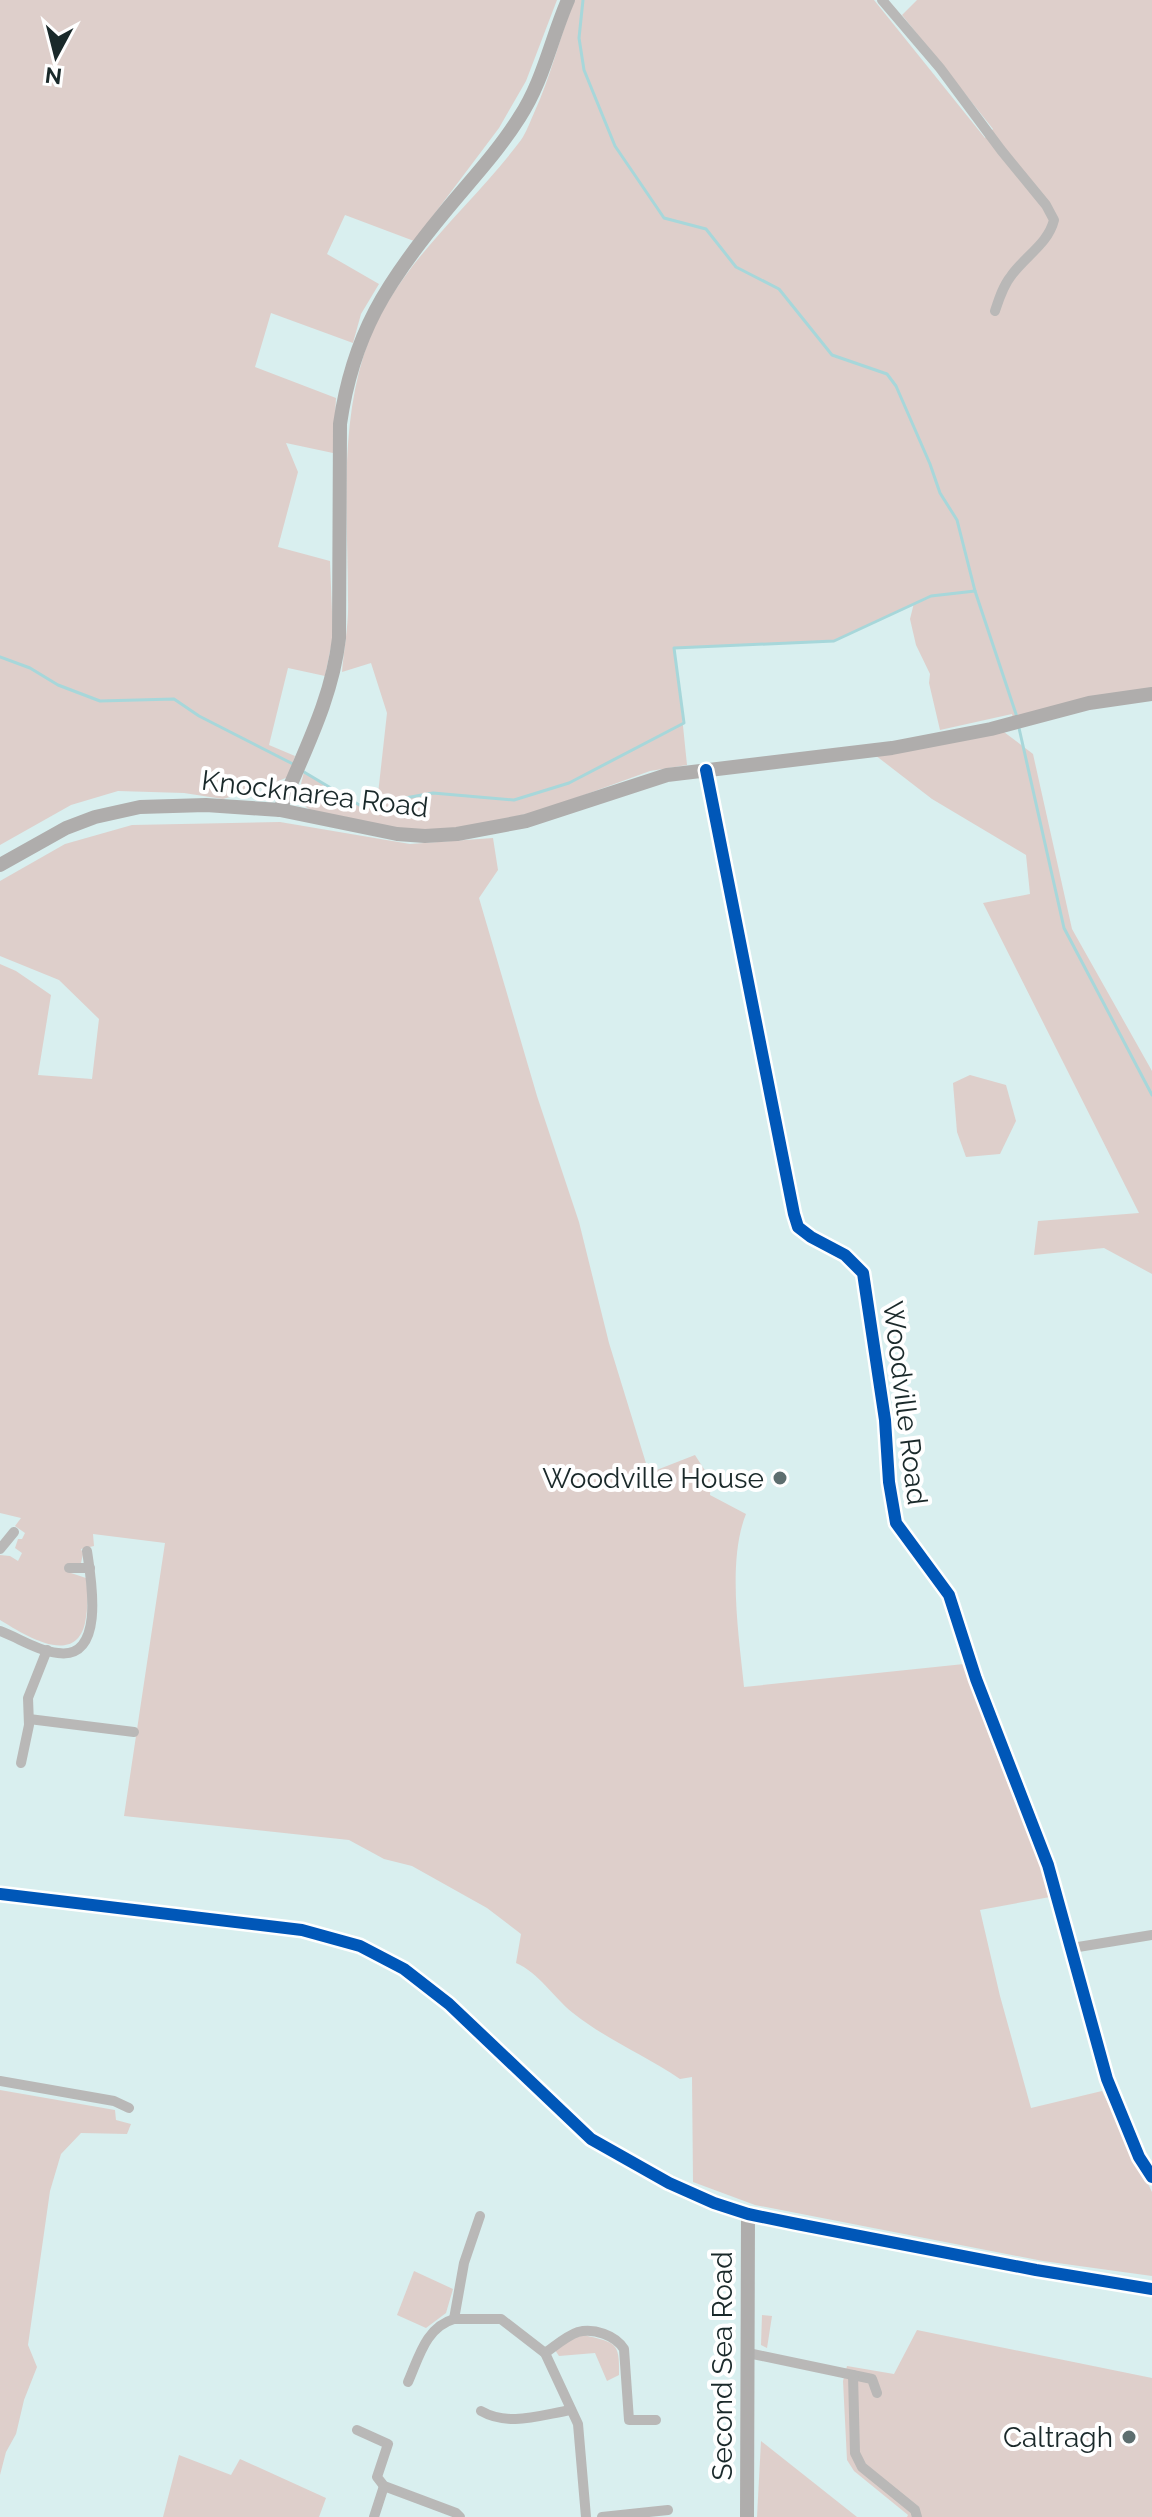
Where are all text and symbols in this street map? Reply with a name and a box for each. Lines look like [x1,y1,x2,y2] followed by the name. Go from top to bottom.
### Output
[16,16,96,96] north arrow
[44,62,63,90] text: N
[200,764,430,824] street label: Knocknarea Road
[876,1299,934,1507] street label: Woodville Road
[542,1462,764,1495] place label: Woodville House
[771,1469,789,1487] marker: Woodville House
[706,2251,739,2481] street label: Second Sea Road
[1003,2421,1113,2454] place label: Caltragh
[1120,2428,1138,2446] marker: Caltragh

